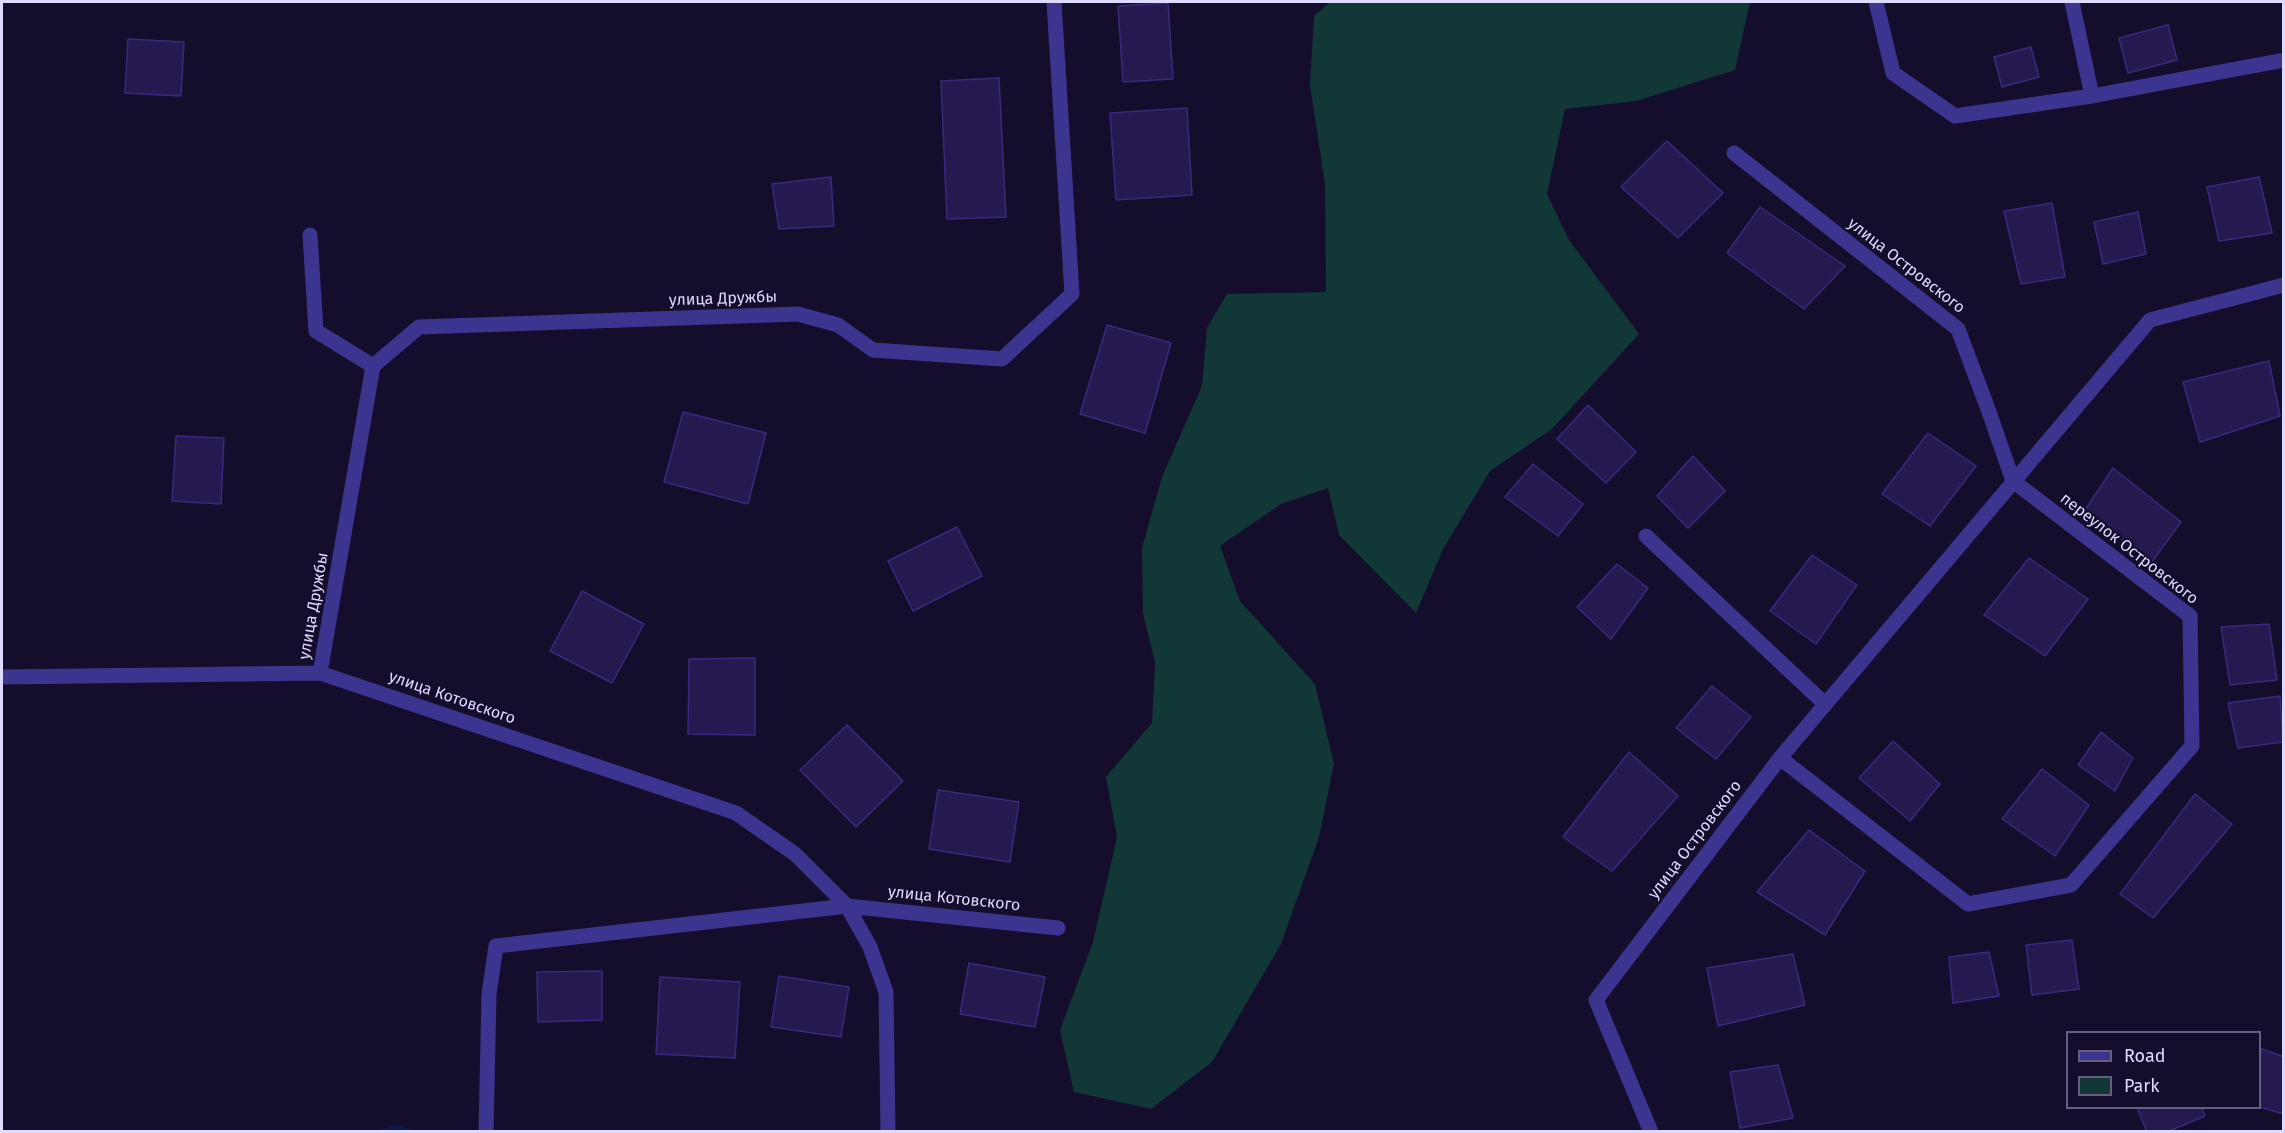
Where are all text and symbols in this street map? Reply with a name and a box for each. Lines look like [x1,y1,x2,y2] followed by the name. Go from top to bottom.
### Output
[1844,214,1968,318] street label: улица Островского
[669,288,777,310] street label: улица Дружбы
[2056,489,2202,609] street label: переулок Островского
[295,551,333,661] street label: улица Дружбы
[386,667,518,729] street label: улица Котовского
[1644,777,1746,903] street label: улица Островского
[887,882,1021,916] street label: улица Котовского
[2066,1031,2261,1109] legend
[2124,1045,2166,1067] text: Road
[2124,1075,2159,1097] text: Park

